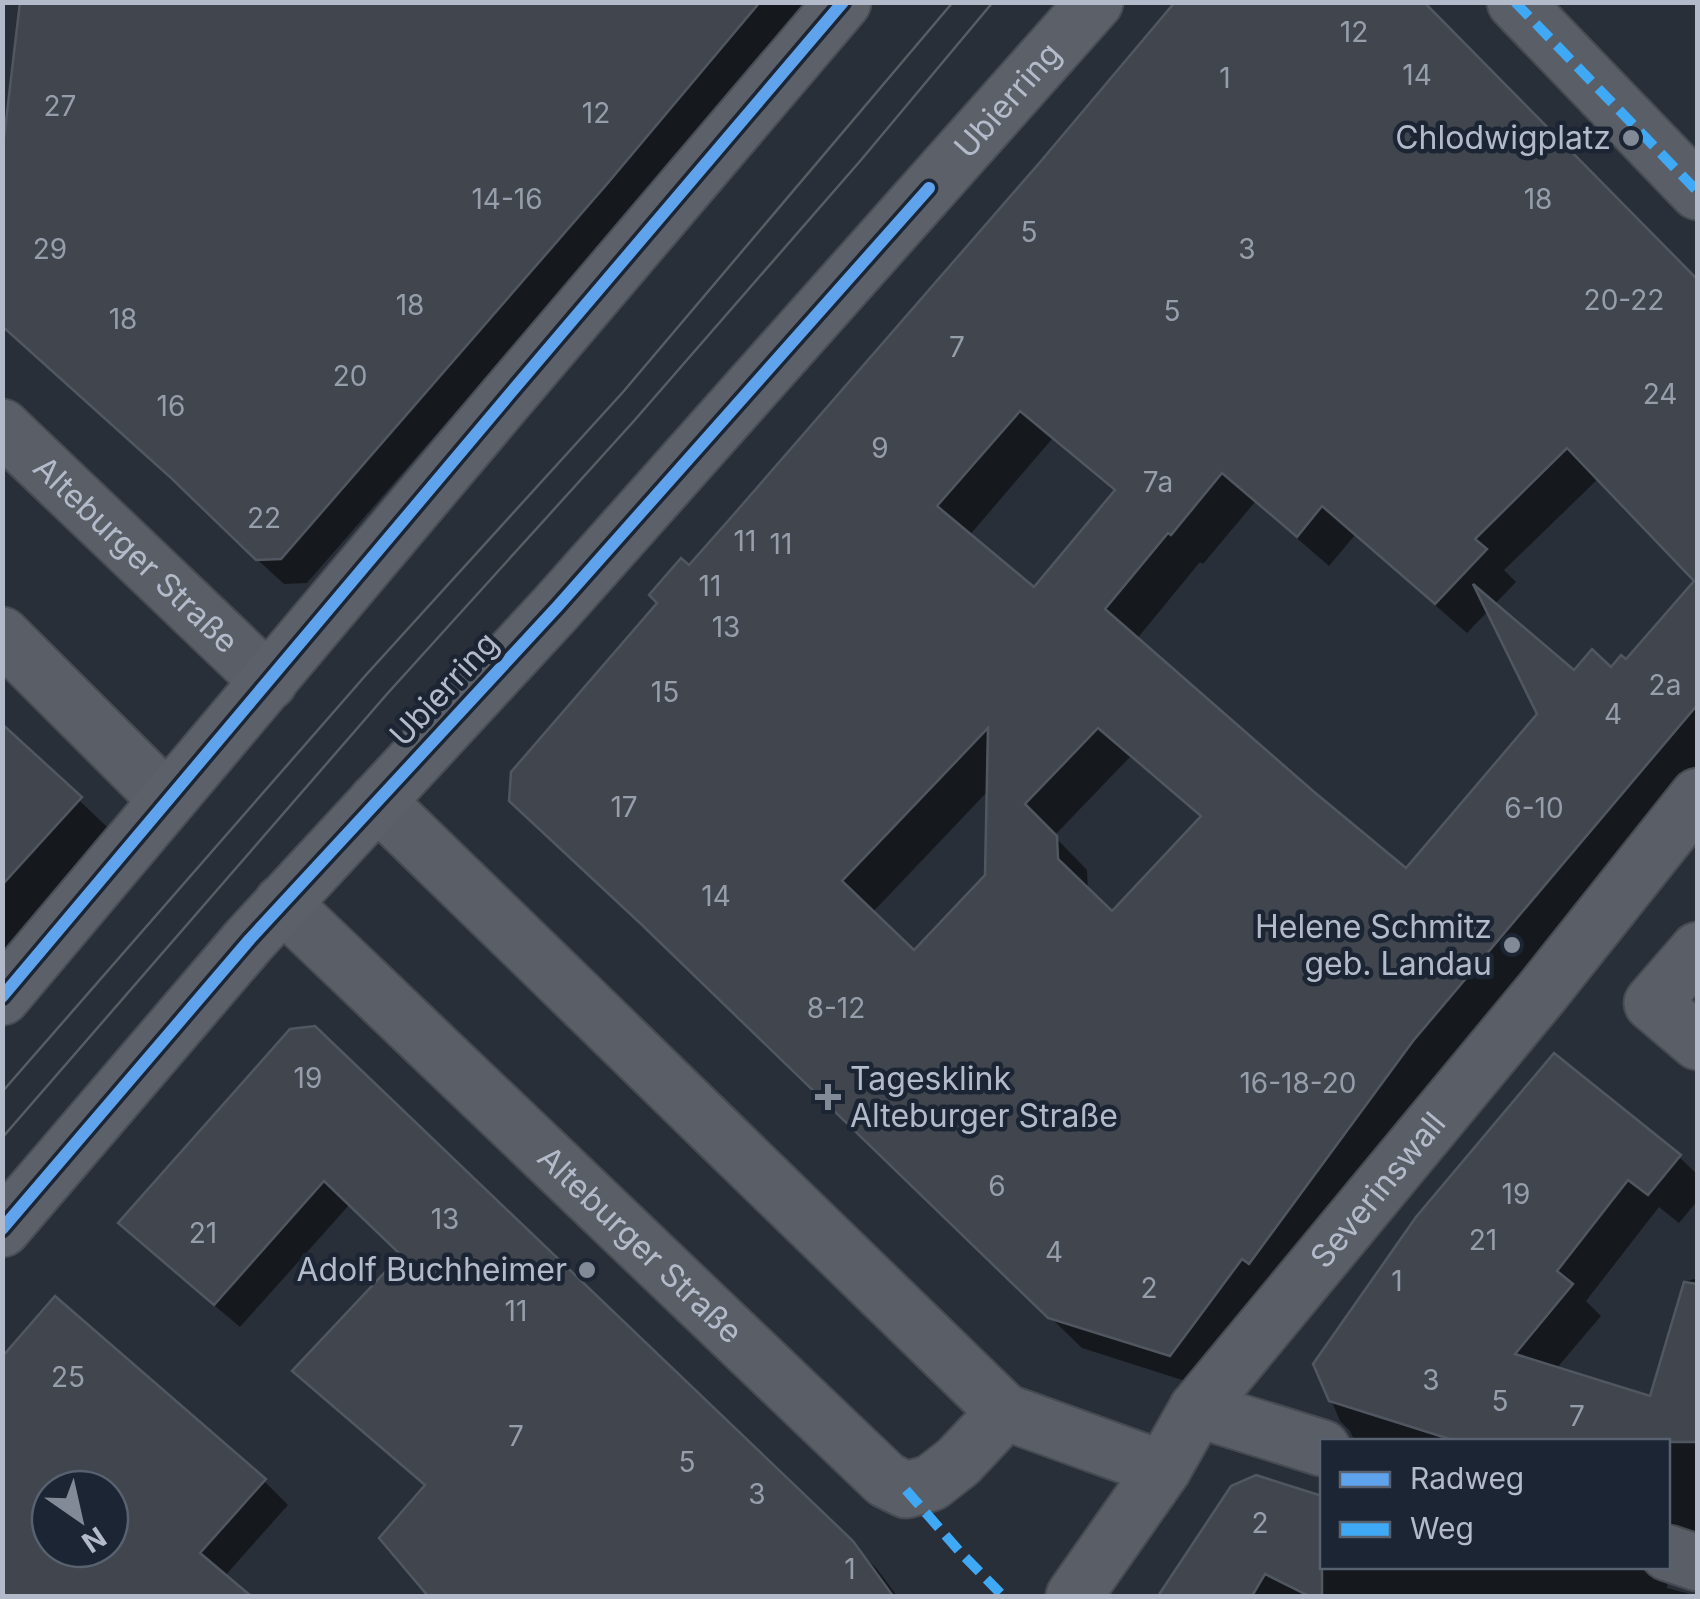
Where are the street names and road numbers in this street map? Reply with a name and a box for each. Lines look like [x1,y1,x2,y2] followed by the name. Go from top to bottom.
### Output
[946,34,1069,166] street label: Ubierring
[26,448,246,661] street label: Alteburger Straße
[381,624,506,754] street label: Ubierring
[1302,1104,1453,1276] street label: Severinswall
[530,1138,751,1351] street label: Alteburger Straße

